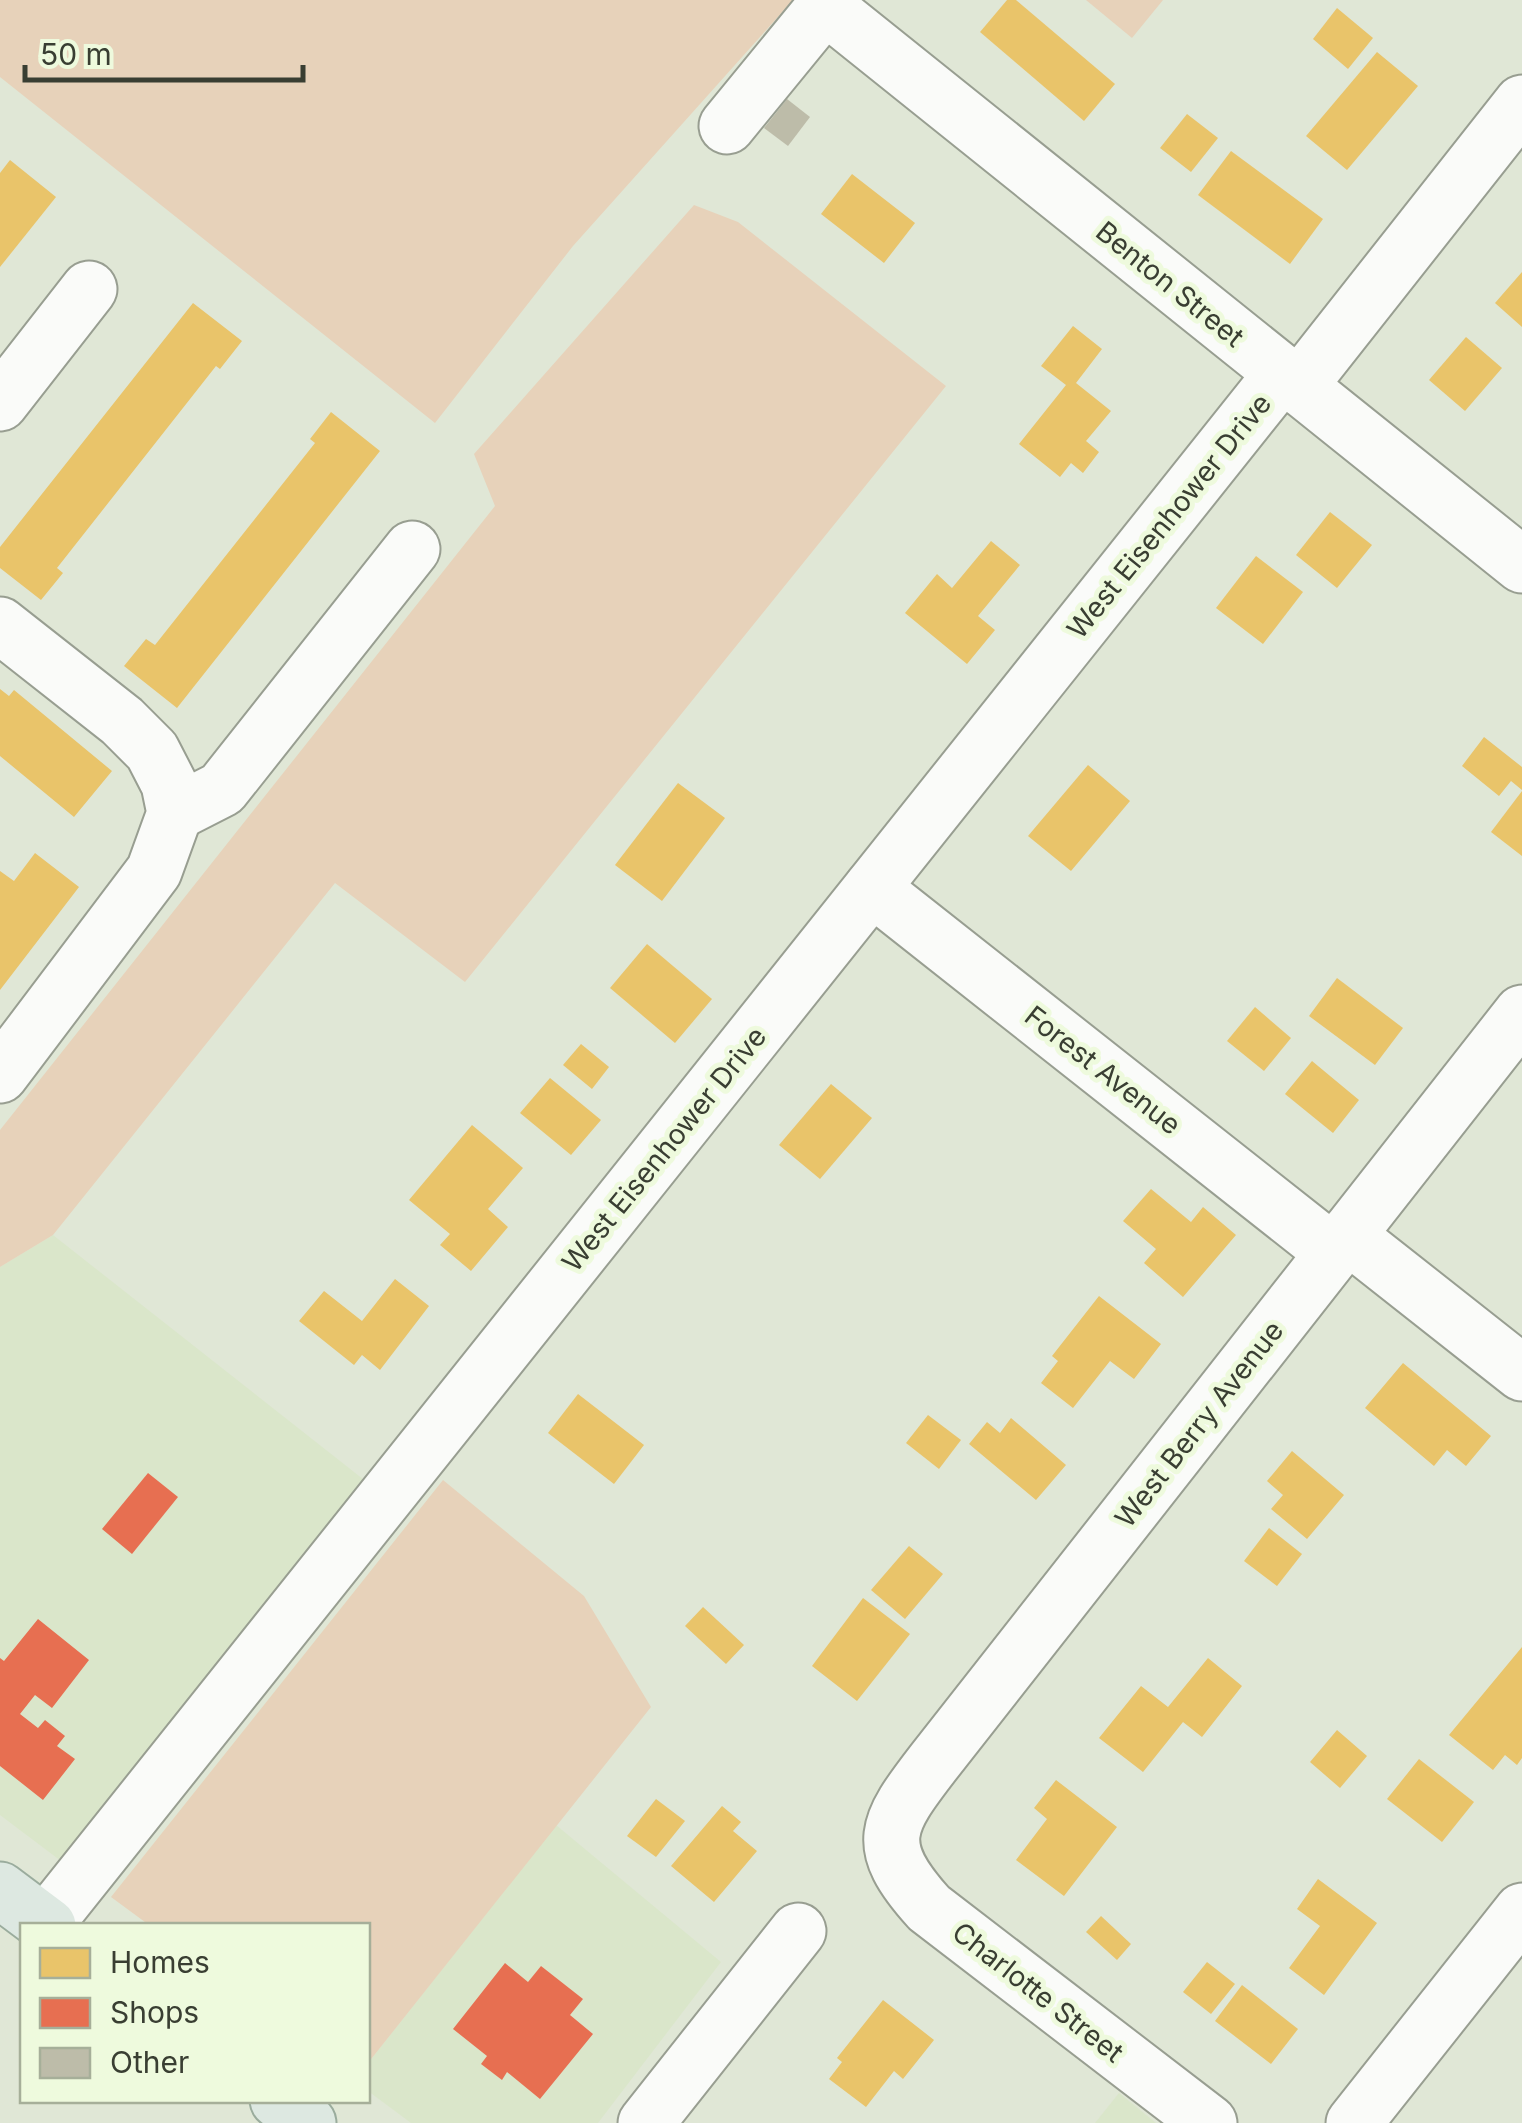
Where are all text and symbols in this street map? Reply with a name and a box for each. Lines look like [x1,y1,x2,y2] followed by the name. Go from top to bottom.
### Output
[25,20,302,82] scale bar
[40,36,112,72] text: 50 m
[1089,214,1251,354] street label: Benton Street
[1060,387,1278,645] street label: West Eisenhower Drive
[1018,998,1188,1142] street label: Forest Avenue
[555,1020,773,1278] street label: West Eisenhower Drive
[1108,1314,1290,1534] street label: West Berry Avenue
[946,1915,1130,2069] street label: Charlotte Street
[20,1923,370,2103] legend
[110,1944,210,1980] text: Homes
[110,1994,199,2030] text: Shops
[110,2044,189,2080] text: Other

